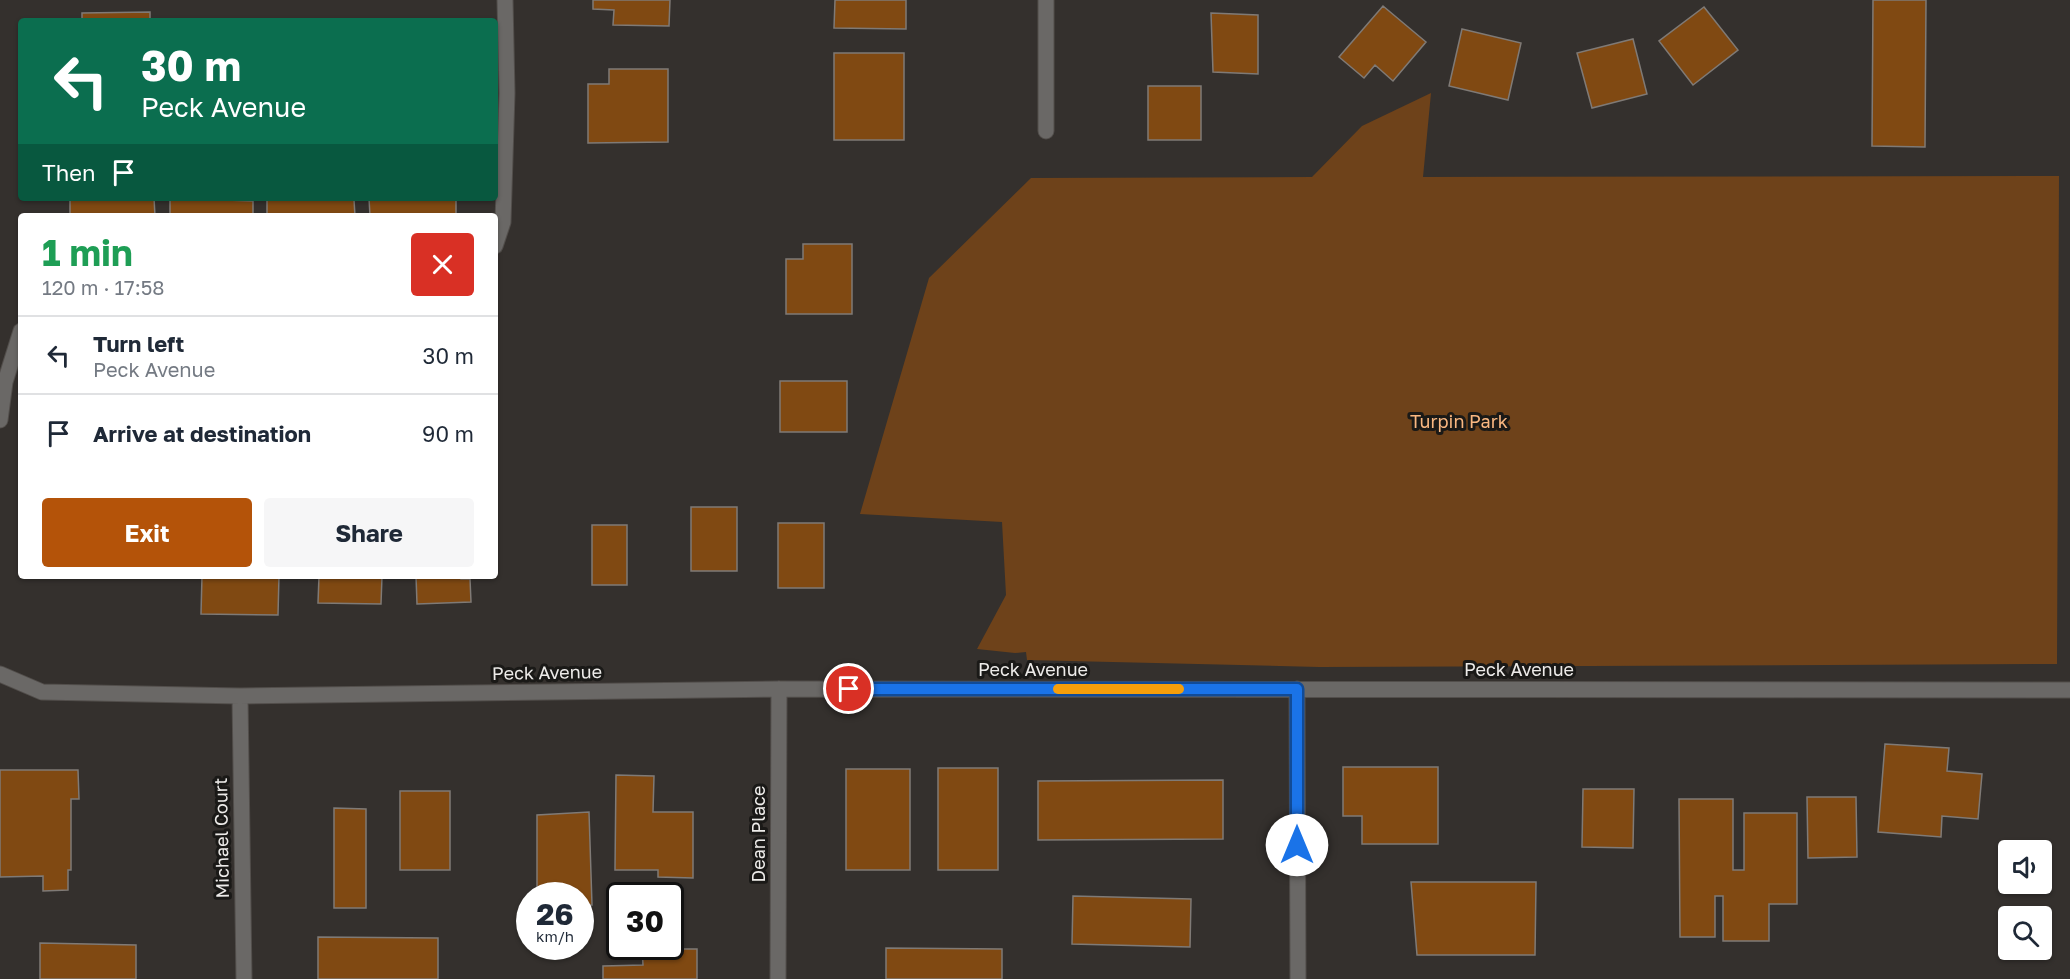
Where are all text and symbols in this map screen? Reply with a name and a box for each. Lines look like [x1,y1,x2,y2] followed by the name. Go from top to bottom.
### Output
[141,40,241,90] text: 30 m
[42,42,120,120] icon: left
[141,91,306,123] text: Peck Avenue
[107,156,140,189] icon: arrive
[42,159,95,186] text: Then
[42,231,133,274] text: 1 min
[411,233,474,296] button: close
[42,275,165,299] text: 120 m · 17:58
[93,330,184,357] text: Turn left
[42,339,75,372] icon: left
[423,342,474,369] text: 30 m
[93,357,215,381] text: Peck Avenue
[1410,410,1508,432] park label: Turpin Park
[42,417,75,450] icon: arrive
[93,420,311,447] text: Arrive at destination
[422,420,474,447] text: 90 m
[42,498,252,567] button: Exit
[264,498,474,567] button: Share
[978,658,1088,680] street label: Peck Avenue
[1464,658,1574,680] street label: Peck Avenue
[492,660,602,684] street label: Peck Avenue
[823,663,874,714] pin
[832,672,865,705] icon: arrive
[209,778,233,898] street label: Michael Court
[747,786,769,882] street label: Dean Place
[1265,813,1329,877] position arrow
[1998,840,2052,960] map controls
[1998,840,2052,894] button: sound
[606,882,684,960] speed limit sign: 30
[536,896,574,932] text: 26
[1998,906,2052,960] button: search
[536,927,574,945] text: km/h

